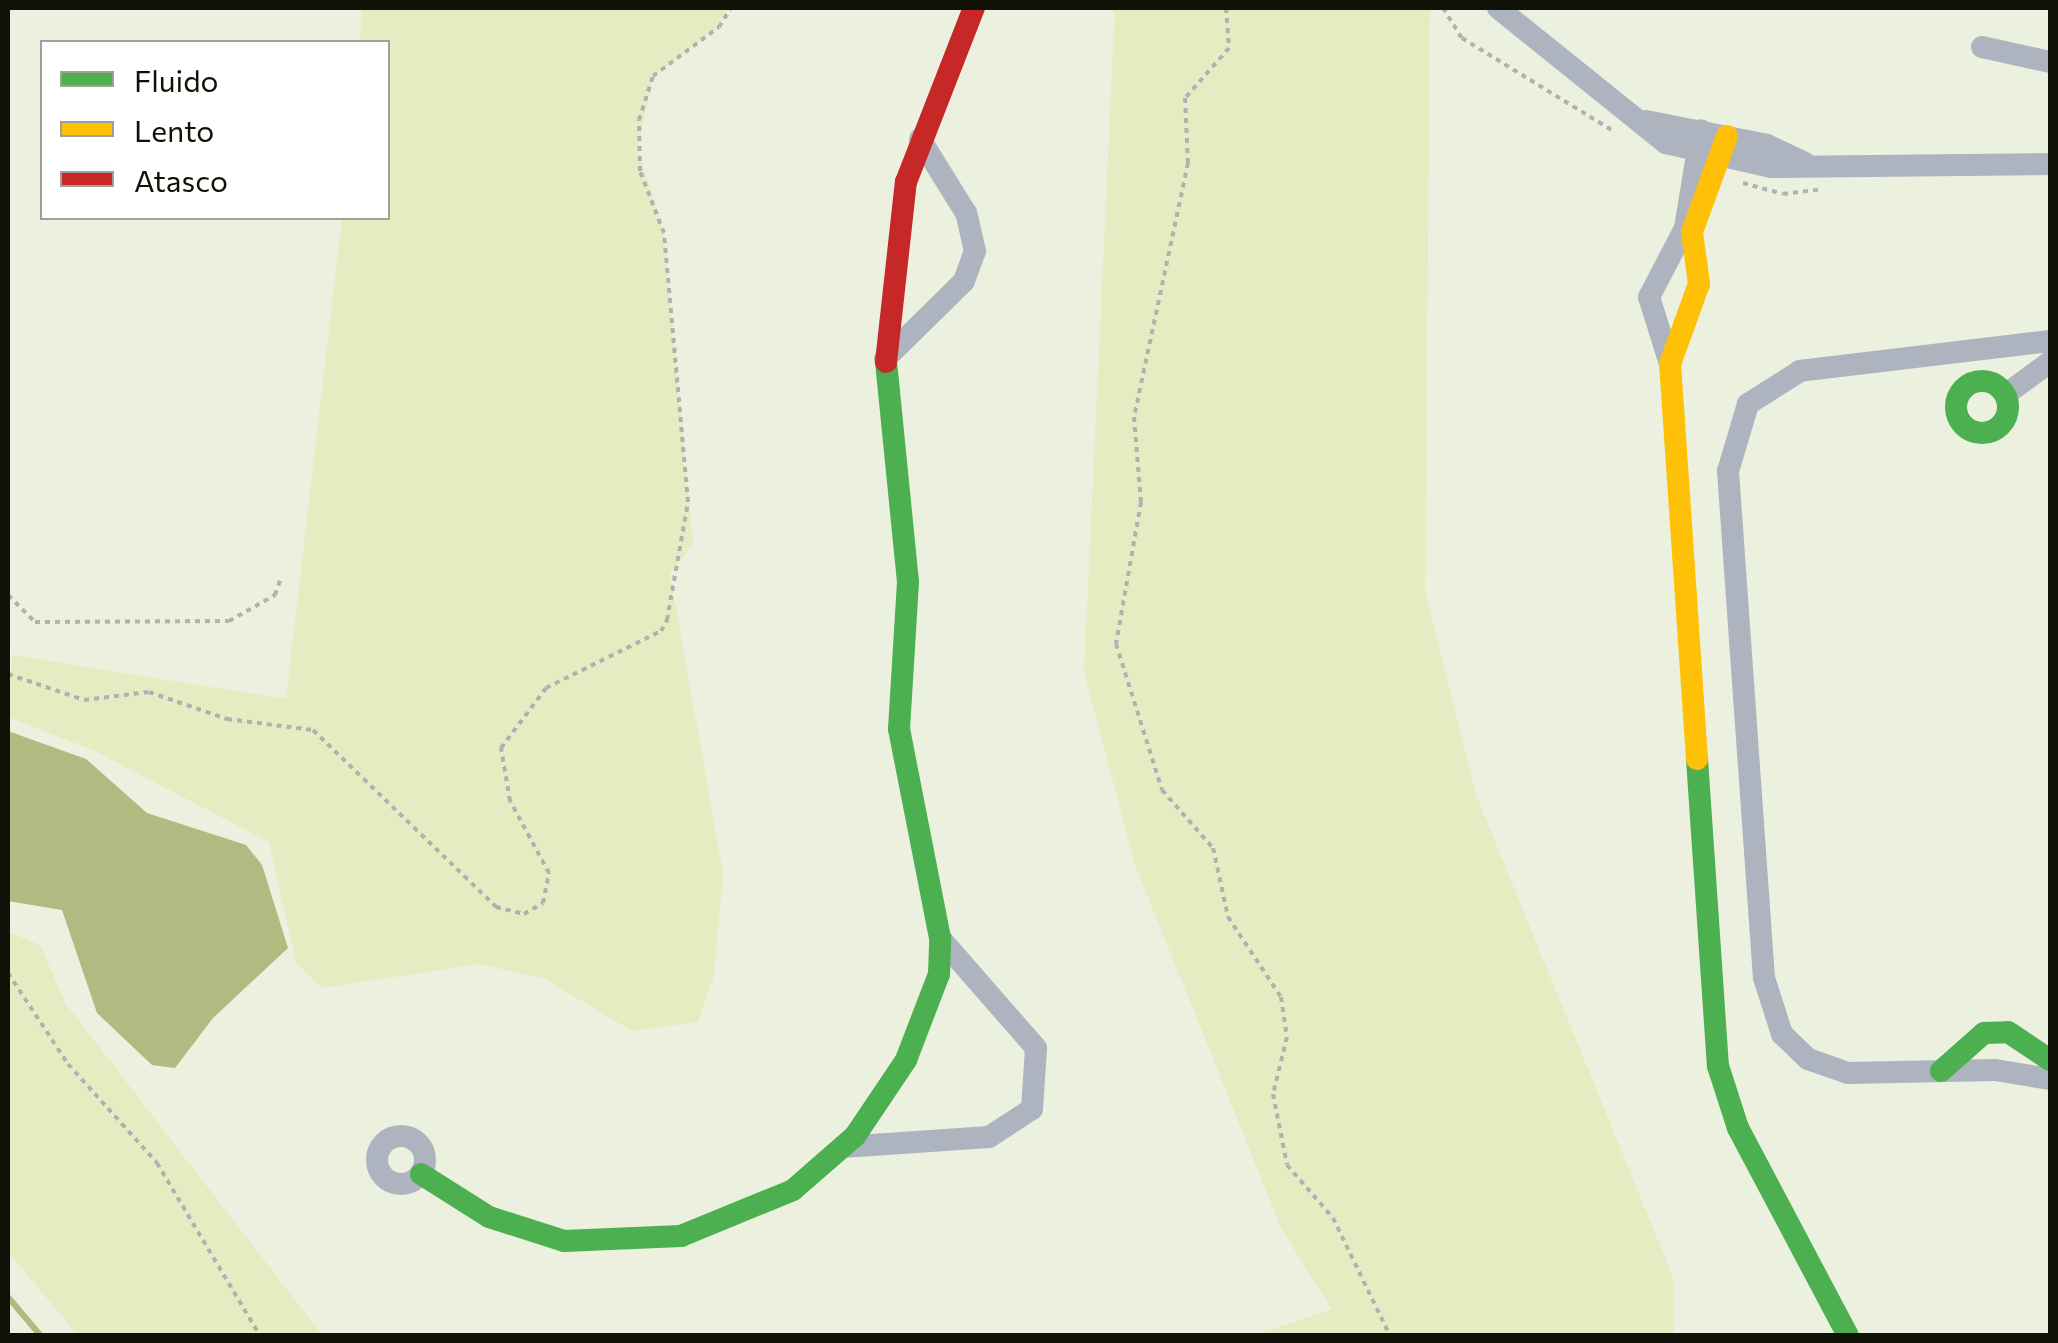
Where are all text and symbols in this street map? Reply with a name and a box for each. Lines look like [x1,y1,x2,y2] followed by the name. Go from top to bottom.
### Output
[40,40,390,220] legend
[134,61,219,98] text: Fluido
[134,111,214,148] text: Lento
[134,161,228,198] text: Atasco

